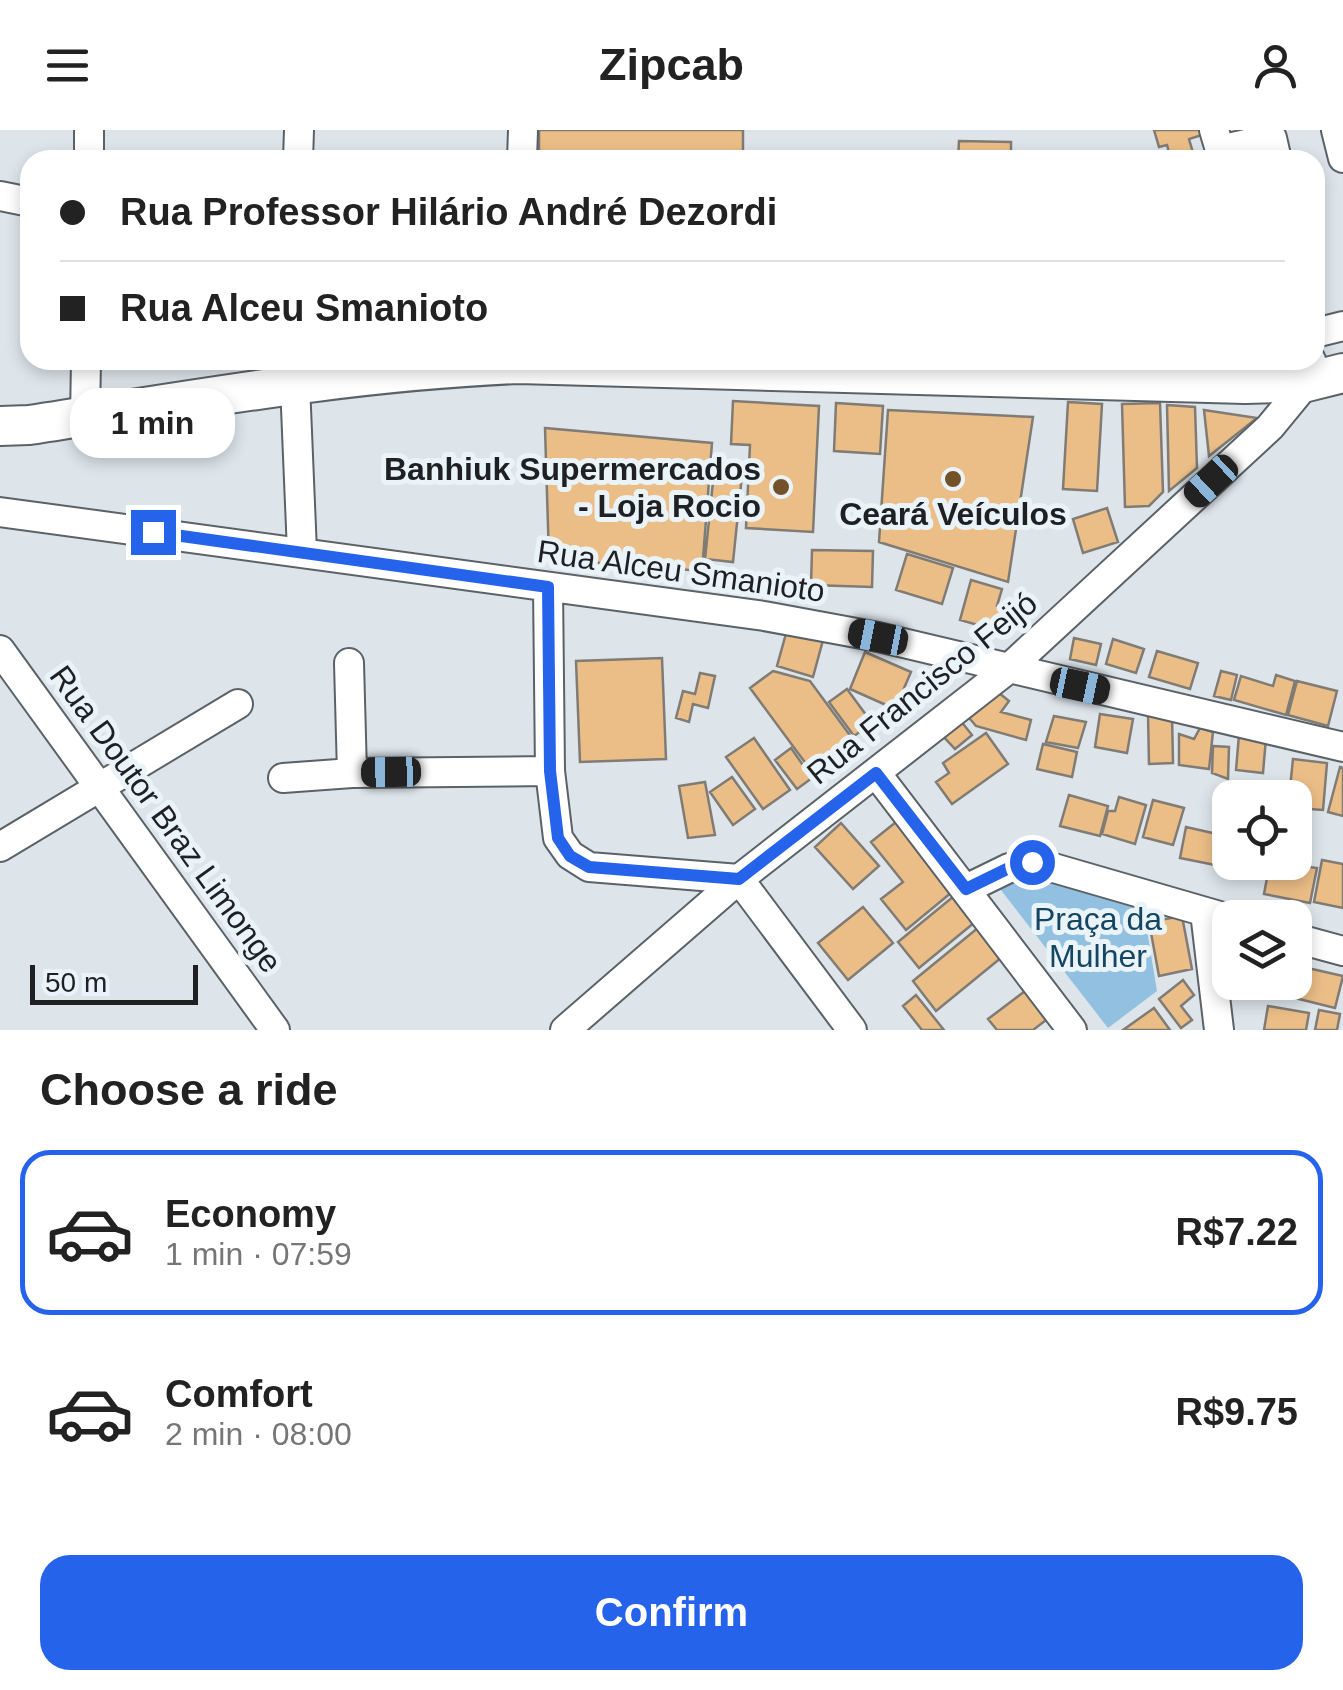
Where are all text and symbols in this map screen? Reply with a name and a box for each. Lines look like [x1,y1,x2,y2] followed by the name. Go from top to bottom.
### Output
[40,38,95,93] icon: menu
[1248,38,1303,93] icon: person
[599,39,744,90] text: Zipcab
[120,191,777,233] text: Rua Professor Hilário André Dezordi
[120,287,488,329] text: Rua Alceu Smanioto
[70,387,236,457] callout: 1 min
[111,405,194,441] text: 1 min
[1179,450,1243,512] car
[384,451,761,524] place label: Banhiuk Supermercados - Loja Rocio
[942,468,964,490] marker: Ceará Veículos
[770,476,792,498] marker: Banhiuk Supermercados - Loja Rocio
[839,496,1067,532] place label: Ceará Veículos
[131,510,176,555] route end
[535,533,827,609] street label: Rua Alceu Smanioto
[800,584,1044,792] street label: Rua Francisco Feijó
[846,617,910,657] car
[43,659,289,979] street label: Rua Doutor Braz Limonge
[1048,665,1112,707] car
[361,756,421,788] car
[1212,780,1312,1000] map controls
[1212,780,1312,880] button: locate
[1010,840,1055,885] route start
[1212,900,1312,1000] button: layers
[1034,901,1162,974] park label: Praça da Mulher
[30,960,198,1004] scale bar
[45,967,107,998] text: 50 m
[40,1064,338,1115] text: Choose a ride
[45,1188,135,1278] icon: car
[165,1193,336,1235] text: Economy
[1175,1211,1298,1253] text: R$7.22
[165,1236,352,1272] text: 1 min · 07:59
[45,1368,135,1458] icon: car
[165,1373,313,1415] text: Comfort
[1175,1391,1298,1433] text: R$9.75
[165,1416,352,1452] text: 2 min · 08:00
[40,1555,1303,1670] button: Confirm

